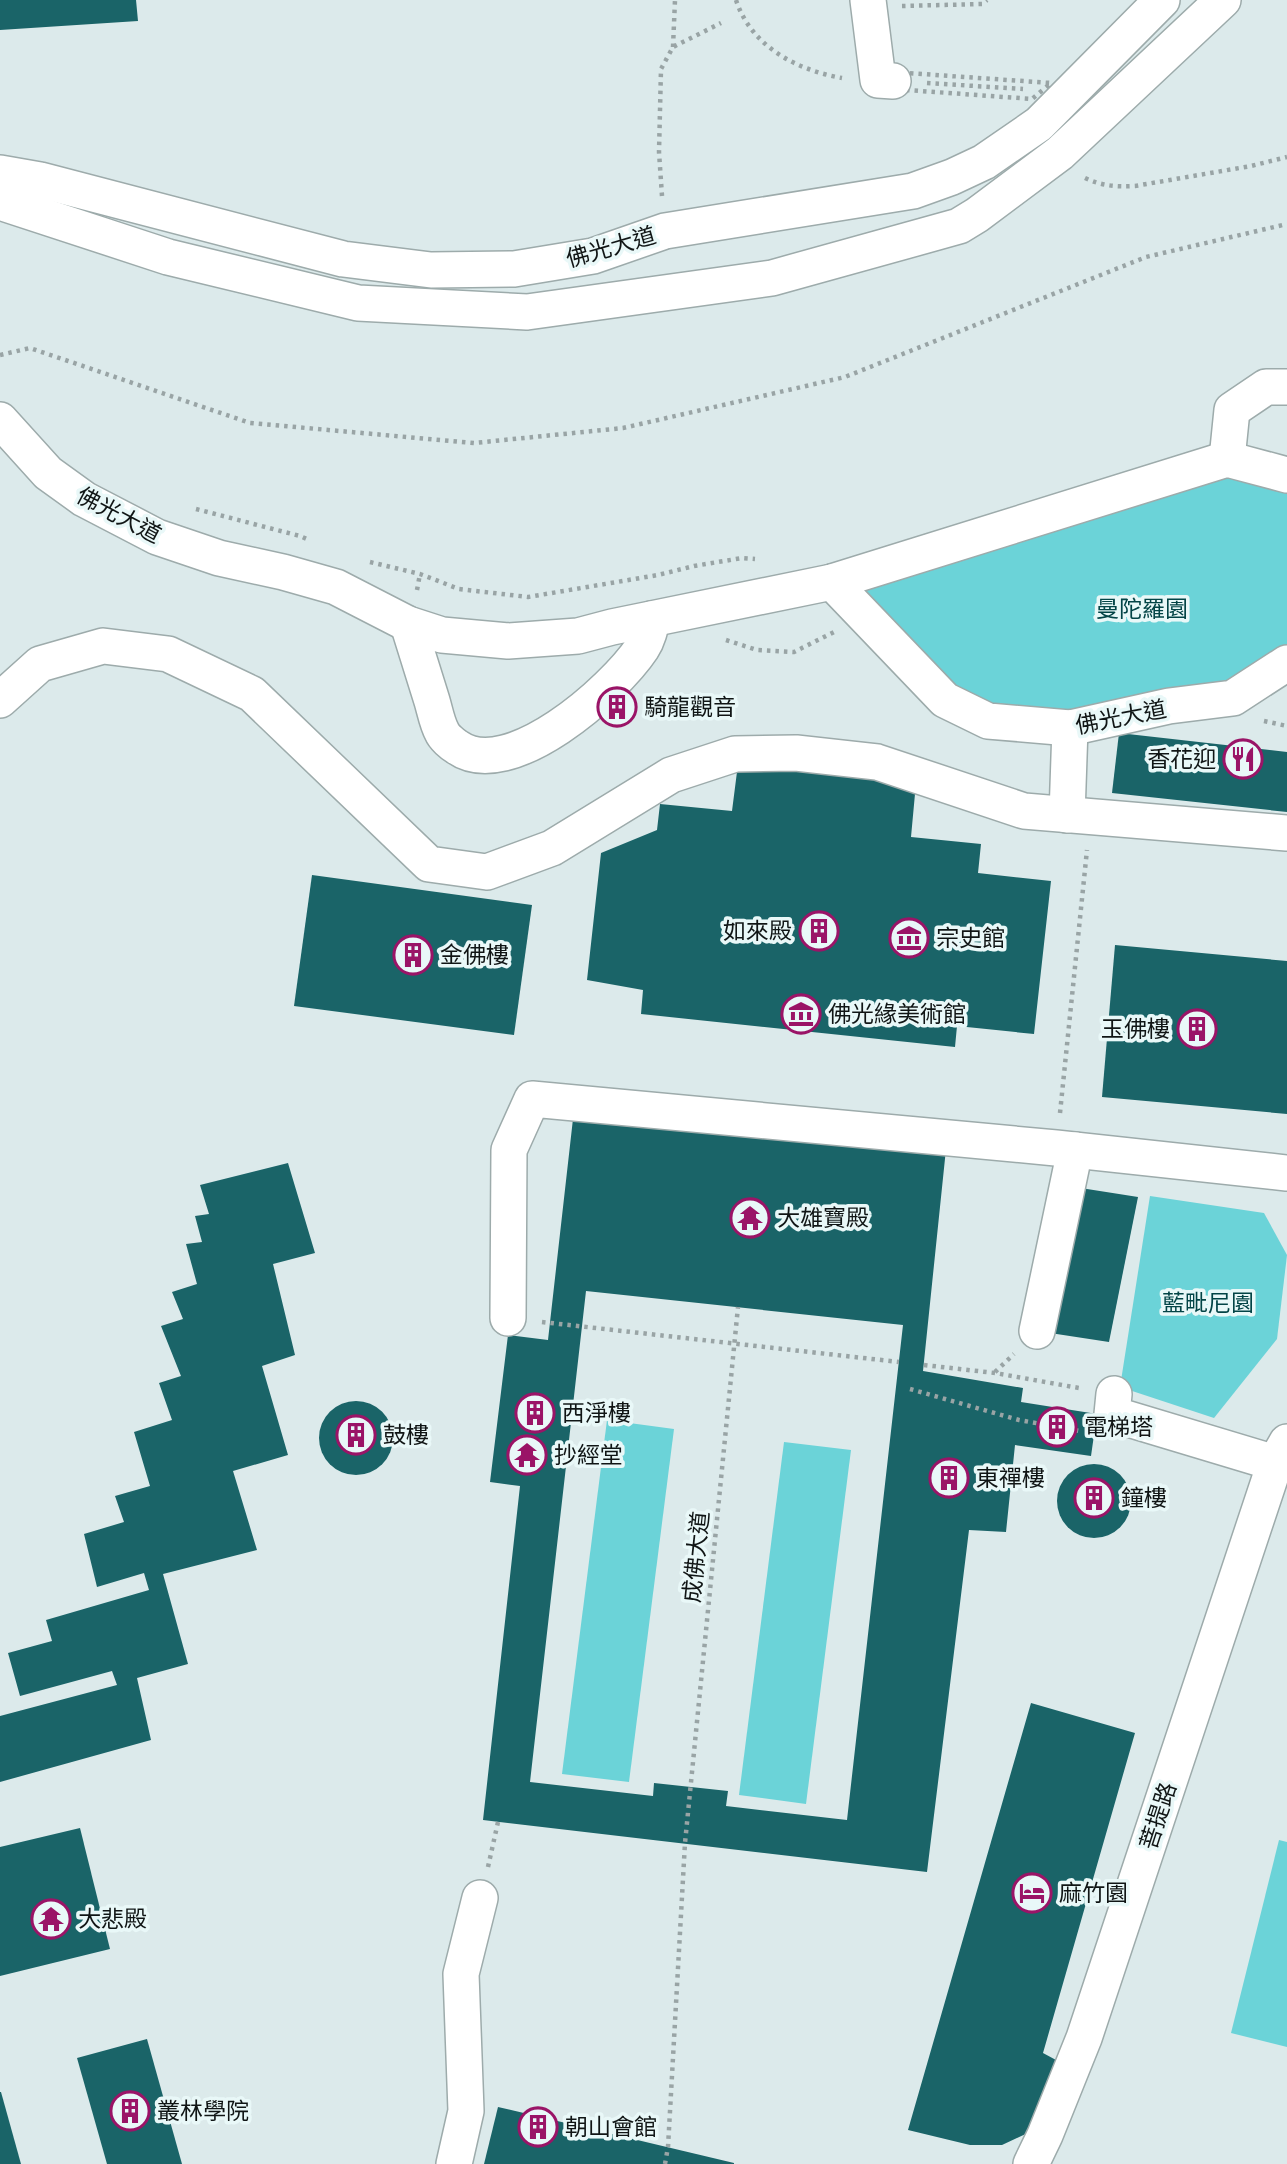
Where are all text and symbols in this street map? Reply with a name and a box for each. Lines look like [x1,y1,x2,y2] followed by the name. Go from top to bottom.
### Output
[563,220,659,273] street label: 佛光大道
[72,480,167,549] street label: 佛光大道
[1096,594,1188,623] park label: 曼陀羅園
[596,686,638,728] building icon: 騎龍觀音
[644,692,736,721] place label: 騎龍觀音
[1073,693,1169,740] street label: 佛光大道
[1222,738,1264,780] restaurant icon: 香花迎
[1147,744,1216,773] place label: 香花迎
[798,910,840,952] building icon: 如來殿
[723,916,792,945] place label: 如來殿
[888,917,930,959] museum icon: 宗史館
[936,923,1005,952] place label: 宗史館
[392,934,434,976] building icon: 金佛樓
[440,940,509,969] place label: 金佛樓
[780,993,822,1035] museum icon: 佛光緣美術館
[828,999,966,1028] place label: 佛光緣美術館
[1176,1008,1218,1050] building icon: 玉佛樓
[1101,1014,1170,1043] place label: 玉佛樓
[729,1197,771,1239] temple icon: 大雄寶殿
[777,1203,869,1232] place label: 大雄寶殿
[1162,1288,1254,1317] park label: 藍毗尼園
[514,1392,556,1434] building icon: 西淨樓
[562,1398,631,1427] place label: 西淨樓
[1036,1406,1078,1448] building icon: 電梯塔
[1084,1412,1153,1441] place label: 電梯塔
[335,1414,377,1456] building icon: 鼓樓
[383,1420,429,1449] place label: 鼓樓
[506,1434,548,1476] temple icon: 抄經堂
[554,1440,623,1469] place label: 抄經堂
[928,1457,970,1499] building icon: 東禪樓
[976,1463,1045,1492] place label: 東禪樓
[1073,1477,1115,1519] building icon: 鐘樓
[1121,1483,1167,1512] place label: 鐘樓
[676,1510,715,1604] street label: 成佛大道
[1133,1779,1182,1853] street label: 菩提路
[1011,1872,1053,1914] hotel icon: 麻竹園
[1059,1878,1128,1907] place label: 麻竹園
[30,1898,72,1940] temple icon: 大悲殿
[78,1904,147,1933] place label: 大悲殿
[109,2090,151,2132] building icon: 叢林學院
[157,2096,249,2125] place label: 叢林學院
[517,2106,559,2148] building icon: 朝山會館
[565,2112,657,2141] place label: 朝山會館

